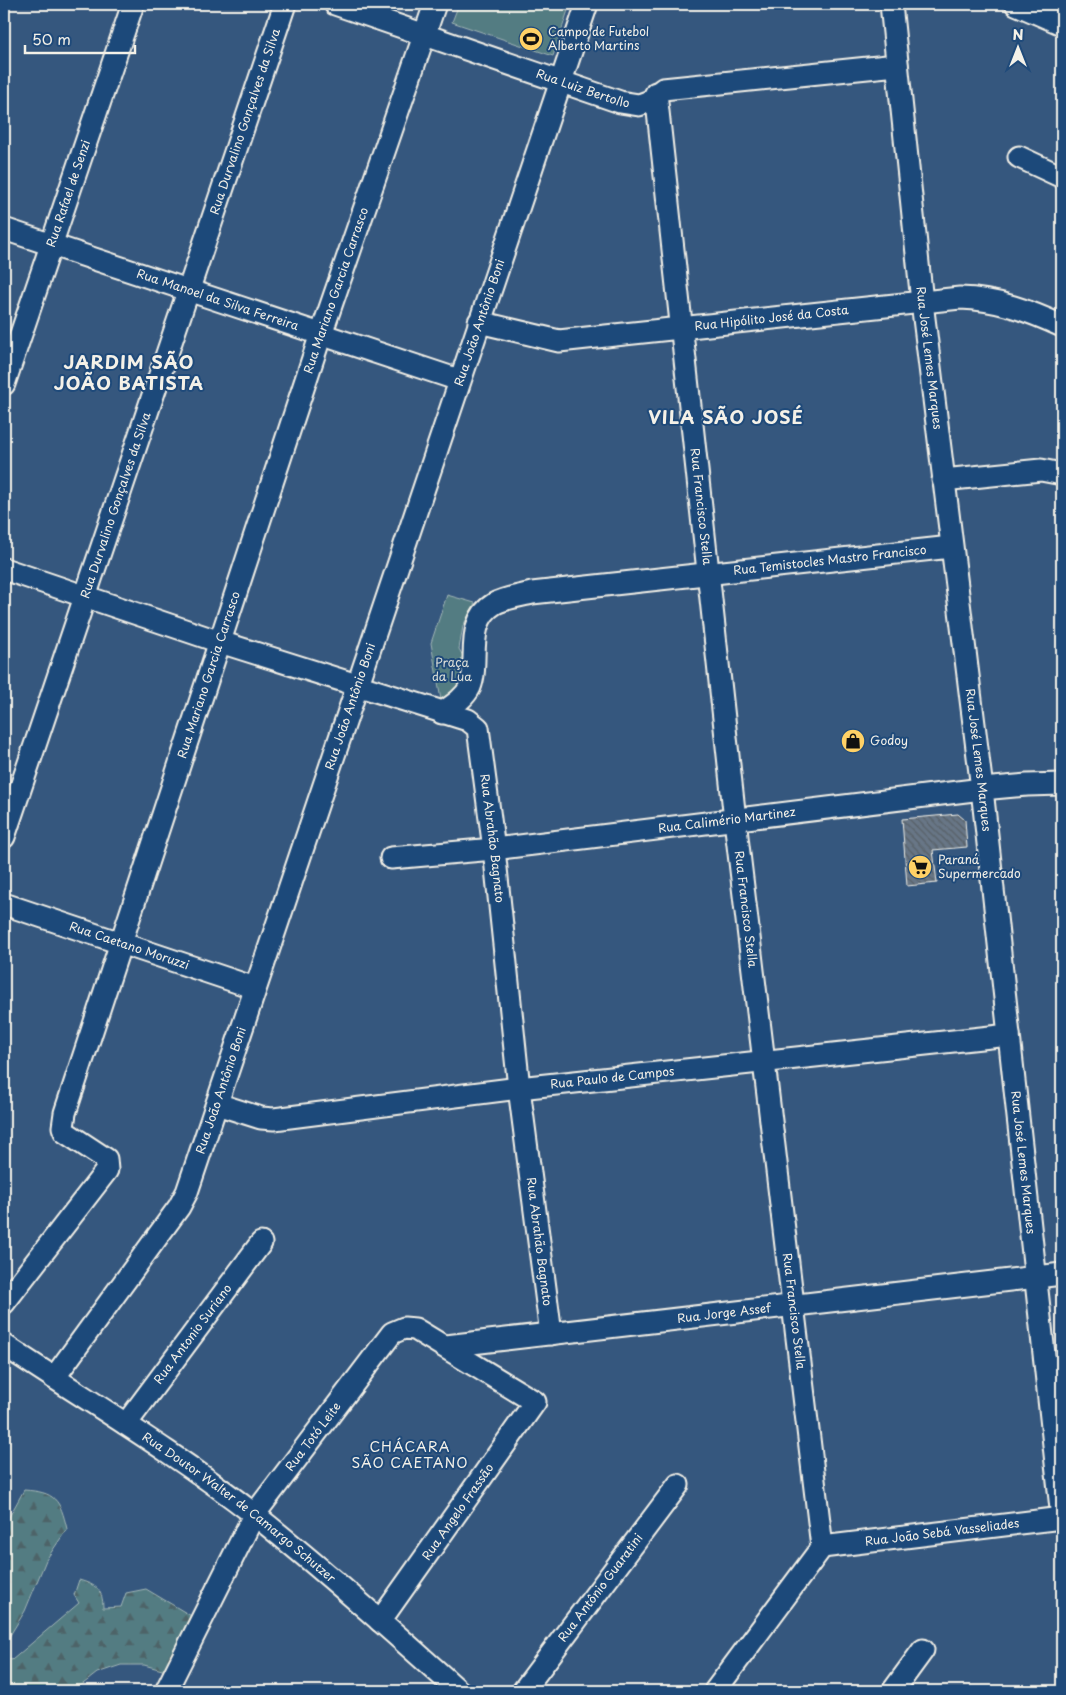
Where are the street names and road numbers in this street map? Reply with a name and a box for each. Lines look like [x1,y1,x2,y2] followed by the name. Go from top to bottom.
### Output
[205,25,284,217] street label: Rua Durvalino Gonçalves da Silva
[534,64,631,111] street label: Rua Luiz Bertollo
[41,137,94,249] street label: Rua Rafael de Senzi
[299,204,372,376] street label: Rua Mariano Garcia Carrasco
[449,257,508,388] street label: Rua João Antônio Boni
[135,264,302,334] street label: Rua Manoel da Silva Ferreira
[912,285,948,431] street label: Rua José Lemes Marques
[694,300,850,334] street label: Rua Hipólito José da Costa
[75,409,155,600] street label: Rua Durvalino Gonçalves da Silva
[687,447,717,566] street label: Rua Francisco Stella
[732,540,928,579] street label: Rua Temistocles Mastro Francisco
[172,588,244,760] street label: Rua Mariano Garcia Carrasco
[320,640,379,772] street label: Rua João Antônio Boni
[962,687,997,833] street label: Rua José Lemes Marques
[476,773,510,904] street label: Rua Abrahão Bagnato
[657,802,797,837] street label: Rua Calimério Martinez
[731,850,763,969] street label: Rua Francisco Stella
[67,916,192,973] street label: Rua Caetano Moruzzi
[191,1024,250,1156] street label: Rua João Antônio Boni
[549,1061,676,1093] street label: Rua Paulo de Campos
[1007,1090,1041,1235] street label: Rua José Lemes Marques
[523,1176,557,1307] street label: Rua Abrahão Bagnato
[779,1252,811,1371] street label: Rua Francisco Stella
[149,1280,236,1387] street label: Rua Antonio Suriano
[676,1298,773,1327] street label: Rua Jorge Assef
[280,1398,345,1474] street label: Rua Totó Leite
[139,1427,340,1587] street label: Rua Doutor Walter de Camargo Schutzer
[417,1459,498,1563] street label: Rua Angelo Frassão
[864,1513,1021,1550] street label: Rua João Sebá Vasseliades
[553,1529,646,1645] street label: Rua Antônio Guaratini

